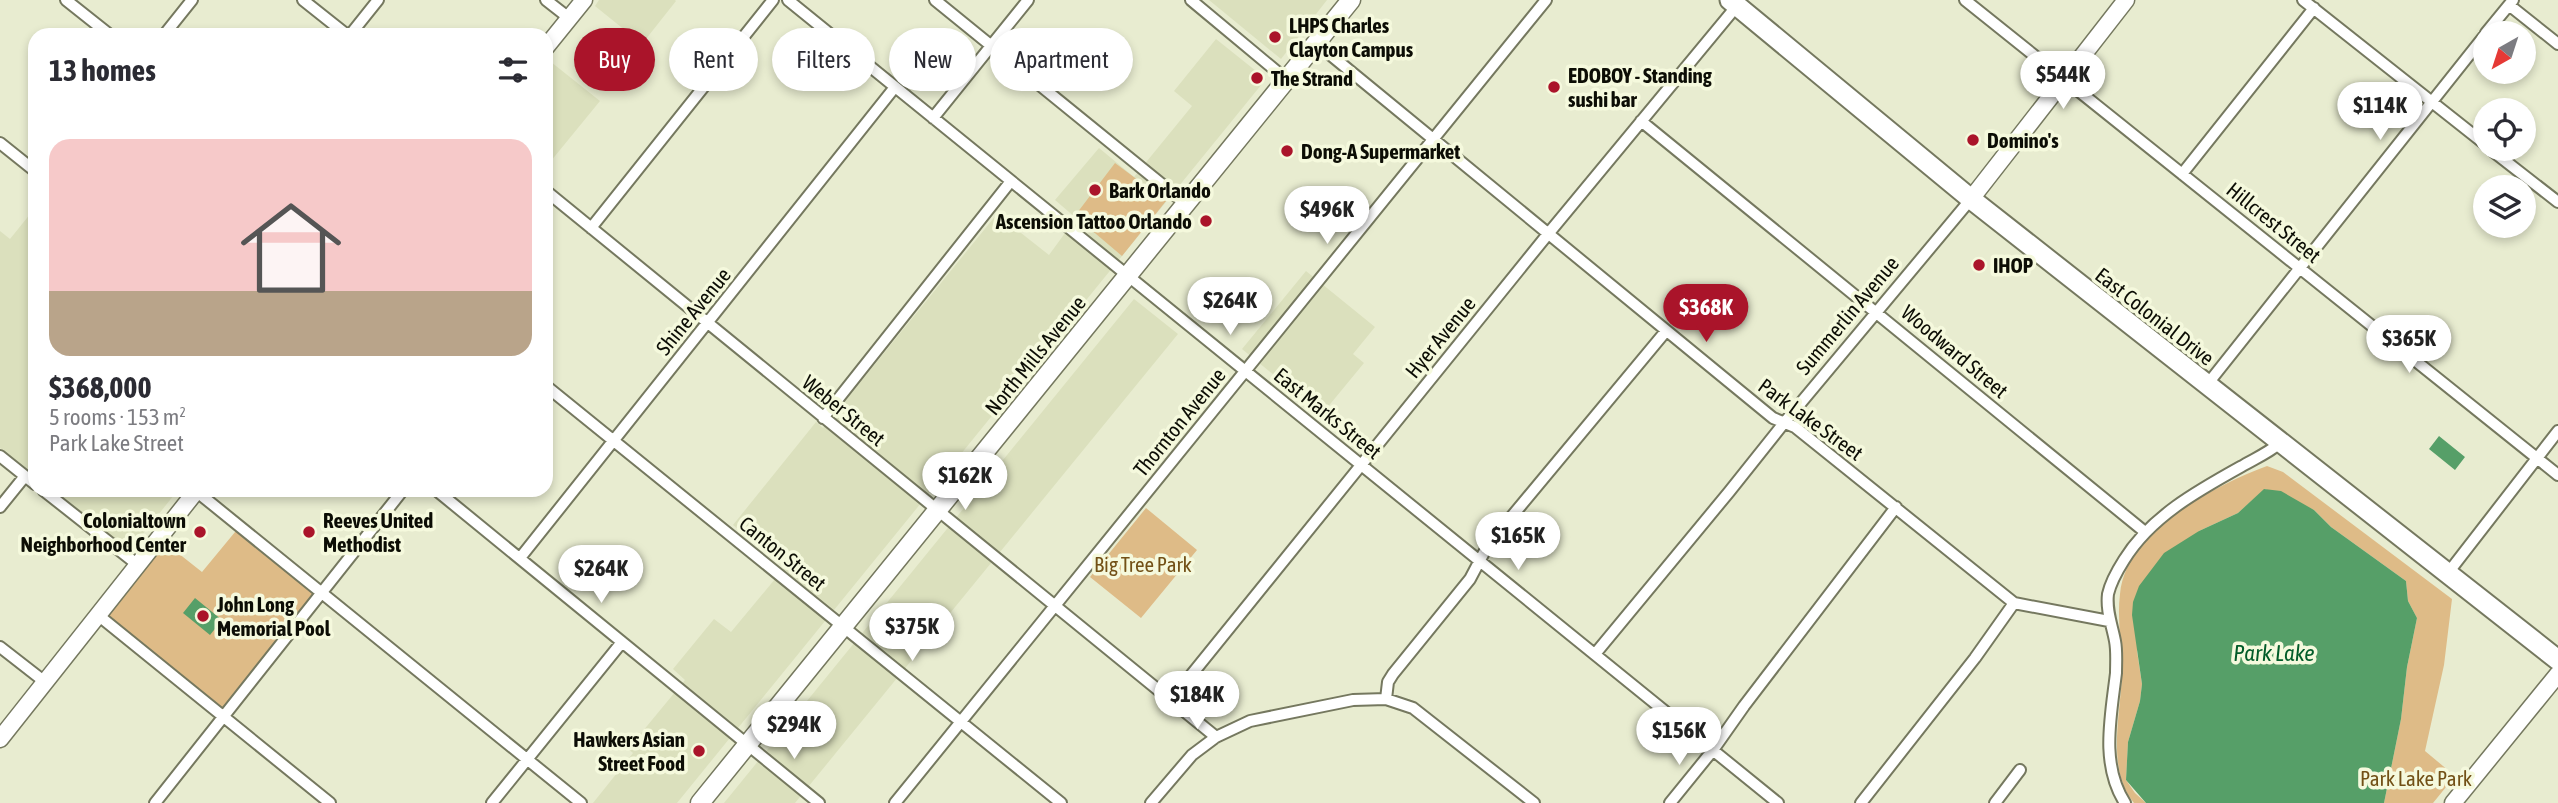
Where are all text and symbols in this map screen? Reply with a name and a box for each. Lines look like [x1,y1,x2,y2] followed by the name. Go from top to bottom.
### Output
[1289,13,1414,61] place label: LHPS Charles Clayton Campus
[2473,21,2536,84] north arrow
[2473,21,2536,238] map controls
[574,28,655,91] chip: Buy
[669,28,758,91] chip: Rent
[772,28,875,91] chip: Filters
[889,28,976,91] chip: New
[990,28,1133,91] chip: Apartment
[1267,29,1283,45] marker: LHPS Charles Clayton Campus
[494,51,532,89] icon: filters
[2014,52,2112,111] pin: $544K
[49,53,156,87] text: 13 homes
[2036,61,2090,87] text: $544K
[1568,63,1713,111] place label: EDOBOY - Standing sushi bar
[1271,66,1353,90] place label: The Strand
[1249,70,1265,86] marker: The Strand
[1546,79,1562,95] marker: EDOBOY - Standing sushi bar
[2331,82,2429,142] pin: $114K
[2353,92,2407,118] text: $114K
[2473,98,2536,161] button: locate
[1987,128,2059,152] place label: Domino's
[1965,132,1981,148] marker: Domino's
[1301,139,1460,163] place label: Dong-A Supermarket
[1279,143,1295,159] marker: Dong-A Supermarket
[2473,175,2536,238] button: layers
[2222,177,2326,267] street label: Hillcrest Street
[1109,178,1211,202] place label: Bark Orlando
[1087,182,1103,198] marker: Bark Orlando
[228,185,354,311] icon: home
[1278,187,1376,246] pin: $496K
[1300,196,1354,222] text: $496K
[995,209,1192,233] place label: Ascension Tattoo Orlando
[1198,213,1214,229] marker: Ascension Tattoo Orlando
[1791,251,1903,379] street label: Summerlin Avenue
[1993,253,2034,277] place label: IHOP
[1971,257,1987,273] marker: IHOP
[2091,262,2219,370] street label: East Colonial Drive
[651,263,735,359] street label: Shine Avenue
[1181,278,1279,337] pin: $264K
[1657,284,1755,344] pin: $368K
[1203,287,1257,313] text: $264K
[980,291,1090,419] street label: North Mills Avenue
[1400,292,1480,382] street label: Hyer Avenue
[1679,294,1733,320] text: $368K
[1897,300,2013,402] street label: Woodward Street
[2360,316,2458,375] pin: $365K
[2382,325,2436,351] text: $365K
[1128,363,1230,481] street label: Thornton Avenue
[1270,363,1386,463] street label: East Marks Street
[49,370,152,404] text: $368,000
[798,370,890,450] street label: Weber Street
[1754,373,1868,465] street label: Park Lake Street
[49,404,186,430] text: 5 rooms · 153 m²
[49,430,184,456] text: Park Lake Street
[916,452,1014,512] pin: $162K
[938,462,992,488] text: $162K
[21,508,187,556] place label: Colonialtown Neighborhood Center
[323,508,433,556] place label: Reeves United Methodist
[735,511,831,595] street label: Canton Street
[1469,512,1567,572] pin: $165K
[1491,522,1545,548] text: $165K
[192,524,208,540] marker: Colonialtown Neighborhood Center
[301,524,317,540] marker: Reeves United Methodist
[552,546,650,605] pin: $264K
[1094,552,1192,576] park label: Big Tree Park
[574,555,628,581] text: $264K
[216,592,331,640] place label: John Long Memorial Pool
[863,604,961,663] pin: $375K
[195,608,211,624] marker: John Long Memorial Pool
[885,613,939,639] text: $375K
[2233,640,2315,666] water label: Park Lake
[1148,672,1246,731] pin: $184K
[1170,681,1224,707] text: $184K
[745,702,843,761] pin: $294K
[1630,708,1728,767] pin: $156K
[767,711,821,737] text: $294K
[1652,717,1706,743] text: $156K
[573,727,685,775] place label: Hawkers Asian Street Food
[691,743,707,759] marker: Hawkers Asian Street Food
[2360,766,2472,790] park label: Park Lake Park

